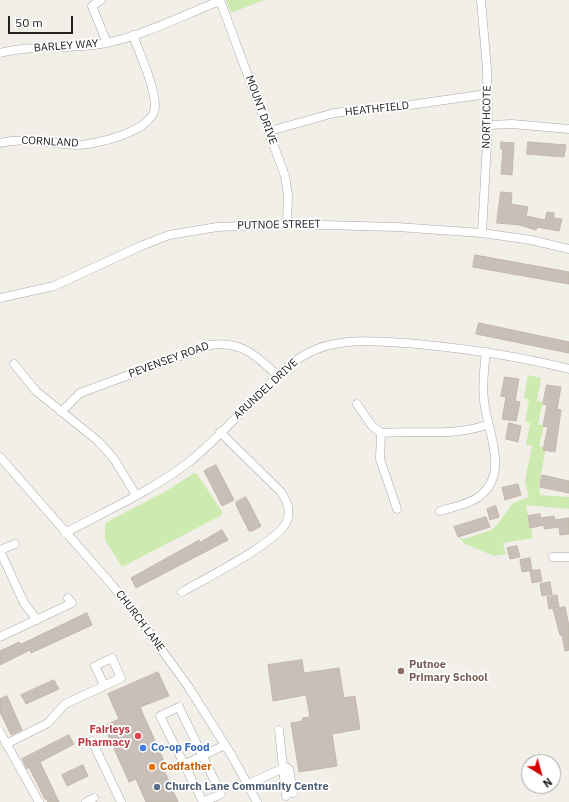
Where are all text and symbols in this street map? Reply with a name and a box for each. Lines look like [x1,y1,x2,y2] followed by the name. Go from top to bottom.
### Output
[10,8,75,34] scale bar
[15,15,43,30] text: 50 m
[33,37,99,55] street label: BARLEY WAY
[242,74,280,146] street label: MOUNT DRIVE
[480,85,494,149] street label: NORTHCOTE
[344,99,410,119] street label: HEATHFIELD
[21,134,79,150] street label: CORNLAND
[237,218,321,232] street label: PUTNOE STREET
[127,339,211,381] street label: PEVENSEY ROAD
[231,356,301,422] street label: ARUNDEL DRIVE
[113,588,167,654] street label: CHURCH LANE
[409,658,488,684] place label: Putnoe Primary School
[396,666,406,676] marker: Putnoe Primary School
[78,723,130,749] place label: Fairleys Pharmacy
[133,731,143,741] marker: Fairleys Pharmacy
[151,741,210,755] place label: Co-op Food
[138,743,148,753] marker: Co-op Food
[521,754,561,794] north arrow
[160,760,212,774] place label: Codfather
[147,762,157,772] marker: Codfather
[540,775,555,791] text: N
[165,780,329,794] place label: Church Lane Community Centre
[152,782,162,792] marker: Church Lane Community Centre

